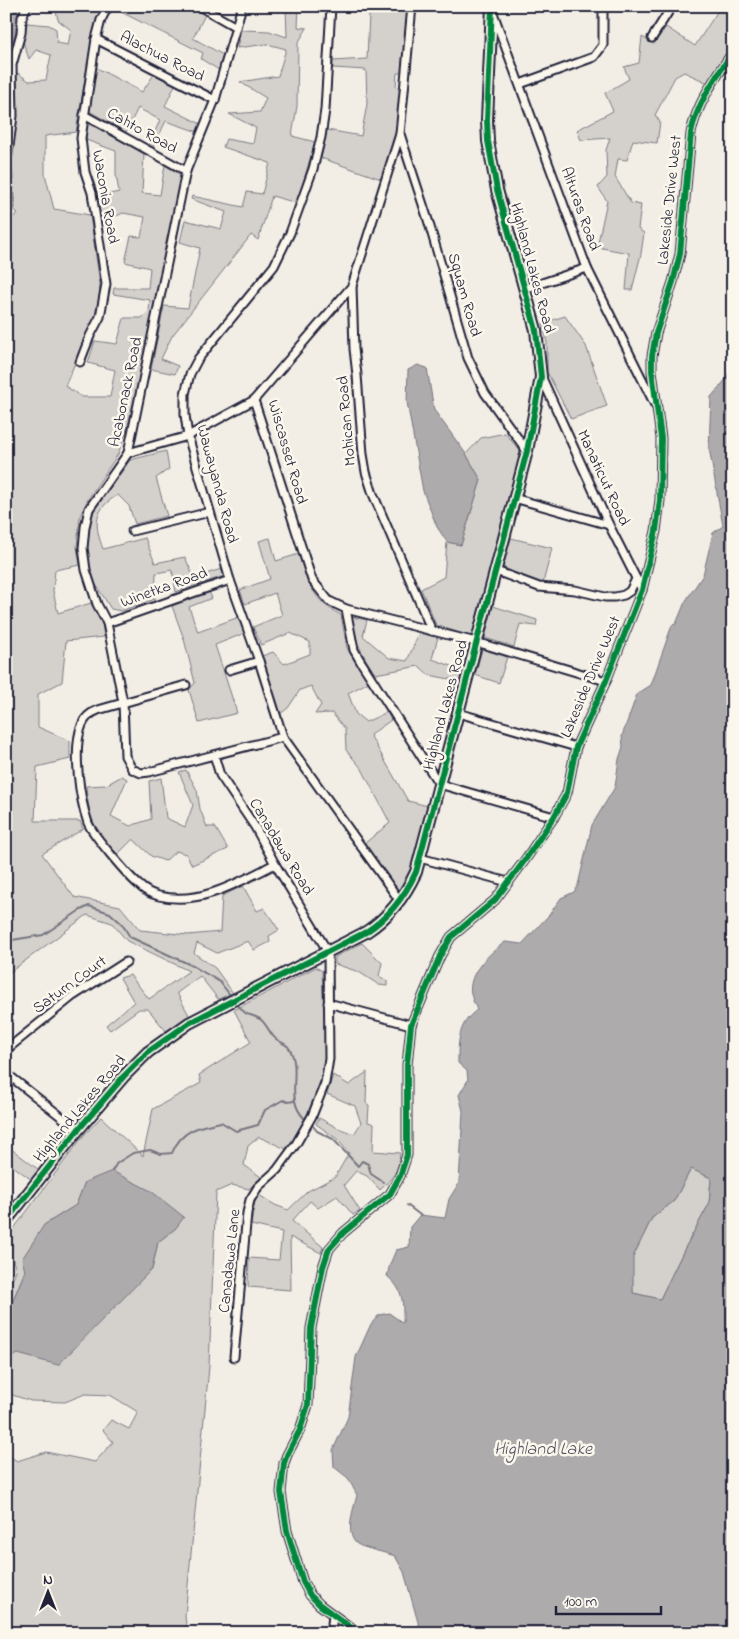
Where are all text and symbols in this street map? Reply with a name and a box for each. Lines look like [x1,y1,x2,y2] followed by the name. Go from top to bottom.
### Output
[115,25,209,89] street label: Alachua Road
[102,102,182,160] street label: Cahto Road
[651,133,689,266] street label: Lakeside Drive West
[85,148,125,246] street label: Waconia Road
[554,164,606,254] street label: Alturas Road
[503,200,561,336] street label: Highland Lakes Road
[441,250,487,340] street label: Squam Road
[103,335,149,449] street label: Acabonack Road
[331,375,363,467] street label: Mohican Road
[261,397,313,507] street label: Wiscasset Road
[190,422,244,546] street label: Wawayanda Road
[570,426,636,530] street label: Manaticut Road
[117,561,211,615] street label: Winetka Road
[554,612,628,742] street label: Lakeside Drive West
[417,637,475,773] street label: Highland Lakes Road
[243,794,319,900] street label: Canadawa Road
[28,949,113,1020] street label: Saturn Court
[28,1050,132,1168] street label: Highland Lakes Road
[213,1207,247,1314] street label: Canadawa Lane
[494,1437,593,1463] water label: Highland Lake
[22,1566,72,1616] north arrow
[43,1570,53,1591] text: N
[556,1584,662,1616] scale bar
[564,1591,597,1613] text: 100 m

